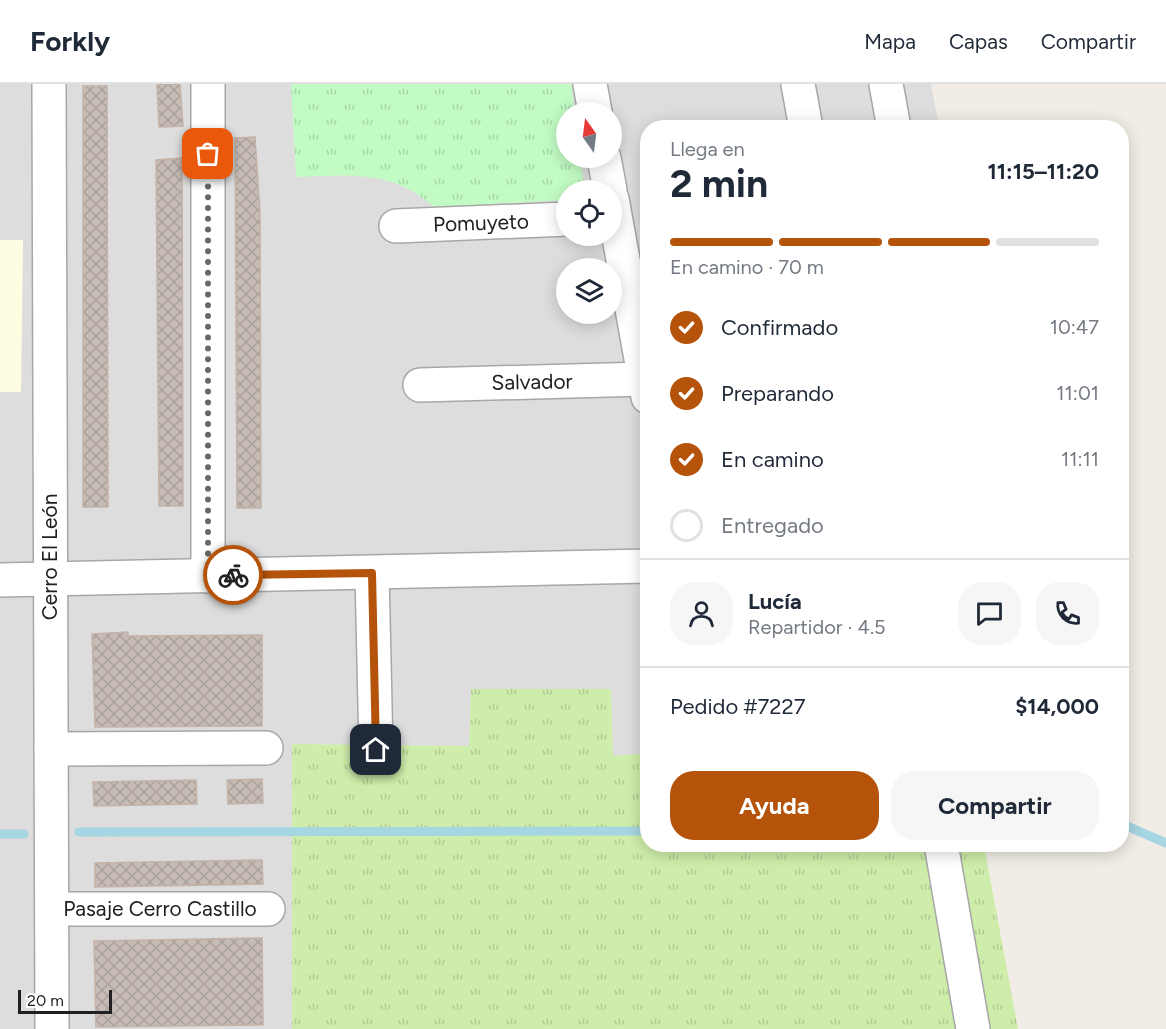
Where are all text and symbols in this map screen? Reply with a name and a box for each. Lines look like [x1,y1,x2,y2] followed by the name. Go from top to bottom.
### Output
[30,24,110,58] text: Forkly
[864,29,916,54] text: Mapa
[949,29,1008,54] text: Capas
[1041,29,1136,54] text: Compartir
[556,102,622,168] north arrow
[556,102,622,324] map controls
[182,128,233,179] pin
[191,137,224,170] icon: bag
[670,137,745,161] text: Llega en
[987,158,1099,185] text: 11:15–11:20
[670,160,768,207] text: 2 min
[556,180,622,246] button: locate
[433,208,529,237] street label: Pomuyeto
[670,255,824,279] text: En camino · 70 m
[556,258,622,324] button: layers
[670,311,703,344] icon: check
[721,314,838,341] text: Confirmado
[1050,315,1099,339] text: 10:47
[491,368,573,395] street label: Salvador
[670,377,703,410] icon: check
[721,380,834,407] text: Preparando
[1056,381,1099,405] text: 11:01
[670,443,703,476] icon: check
[721,446,824,473] text: En camino
[1061,447,1099,471] text: 11:11
[37,494,62,620] street label: Cerro El León
[721,512,824,539] text: Entregado
[203,545,263,605] courier
[217,559,250,592] icon: bike
[670,582,733,645] button: person
[958,582,1021,645] button: chat
[1036,582,1099,645] button: phone
[748,588,802,615] text: Lucía
[748,615,886,639] text: Repartidor · 4.5
[670,693,806,720] text: Pedido #7227
[1015,693,1099,720] text: $14,000
[350,724,401,775] pin
[359,733,392,766] icon: home
[670,771,879,840] button: Ayuda
[891,771,1099,840] button: Compartir
[63,896,257,921] street label: Pasaje Cerro Castillo
[18,987,112,1014] scale bar
[27,991,64,1010] text: 20 m

